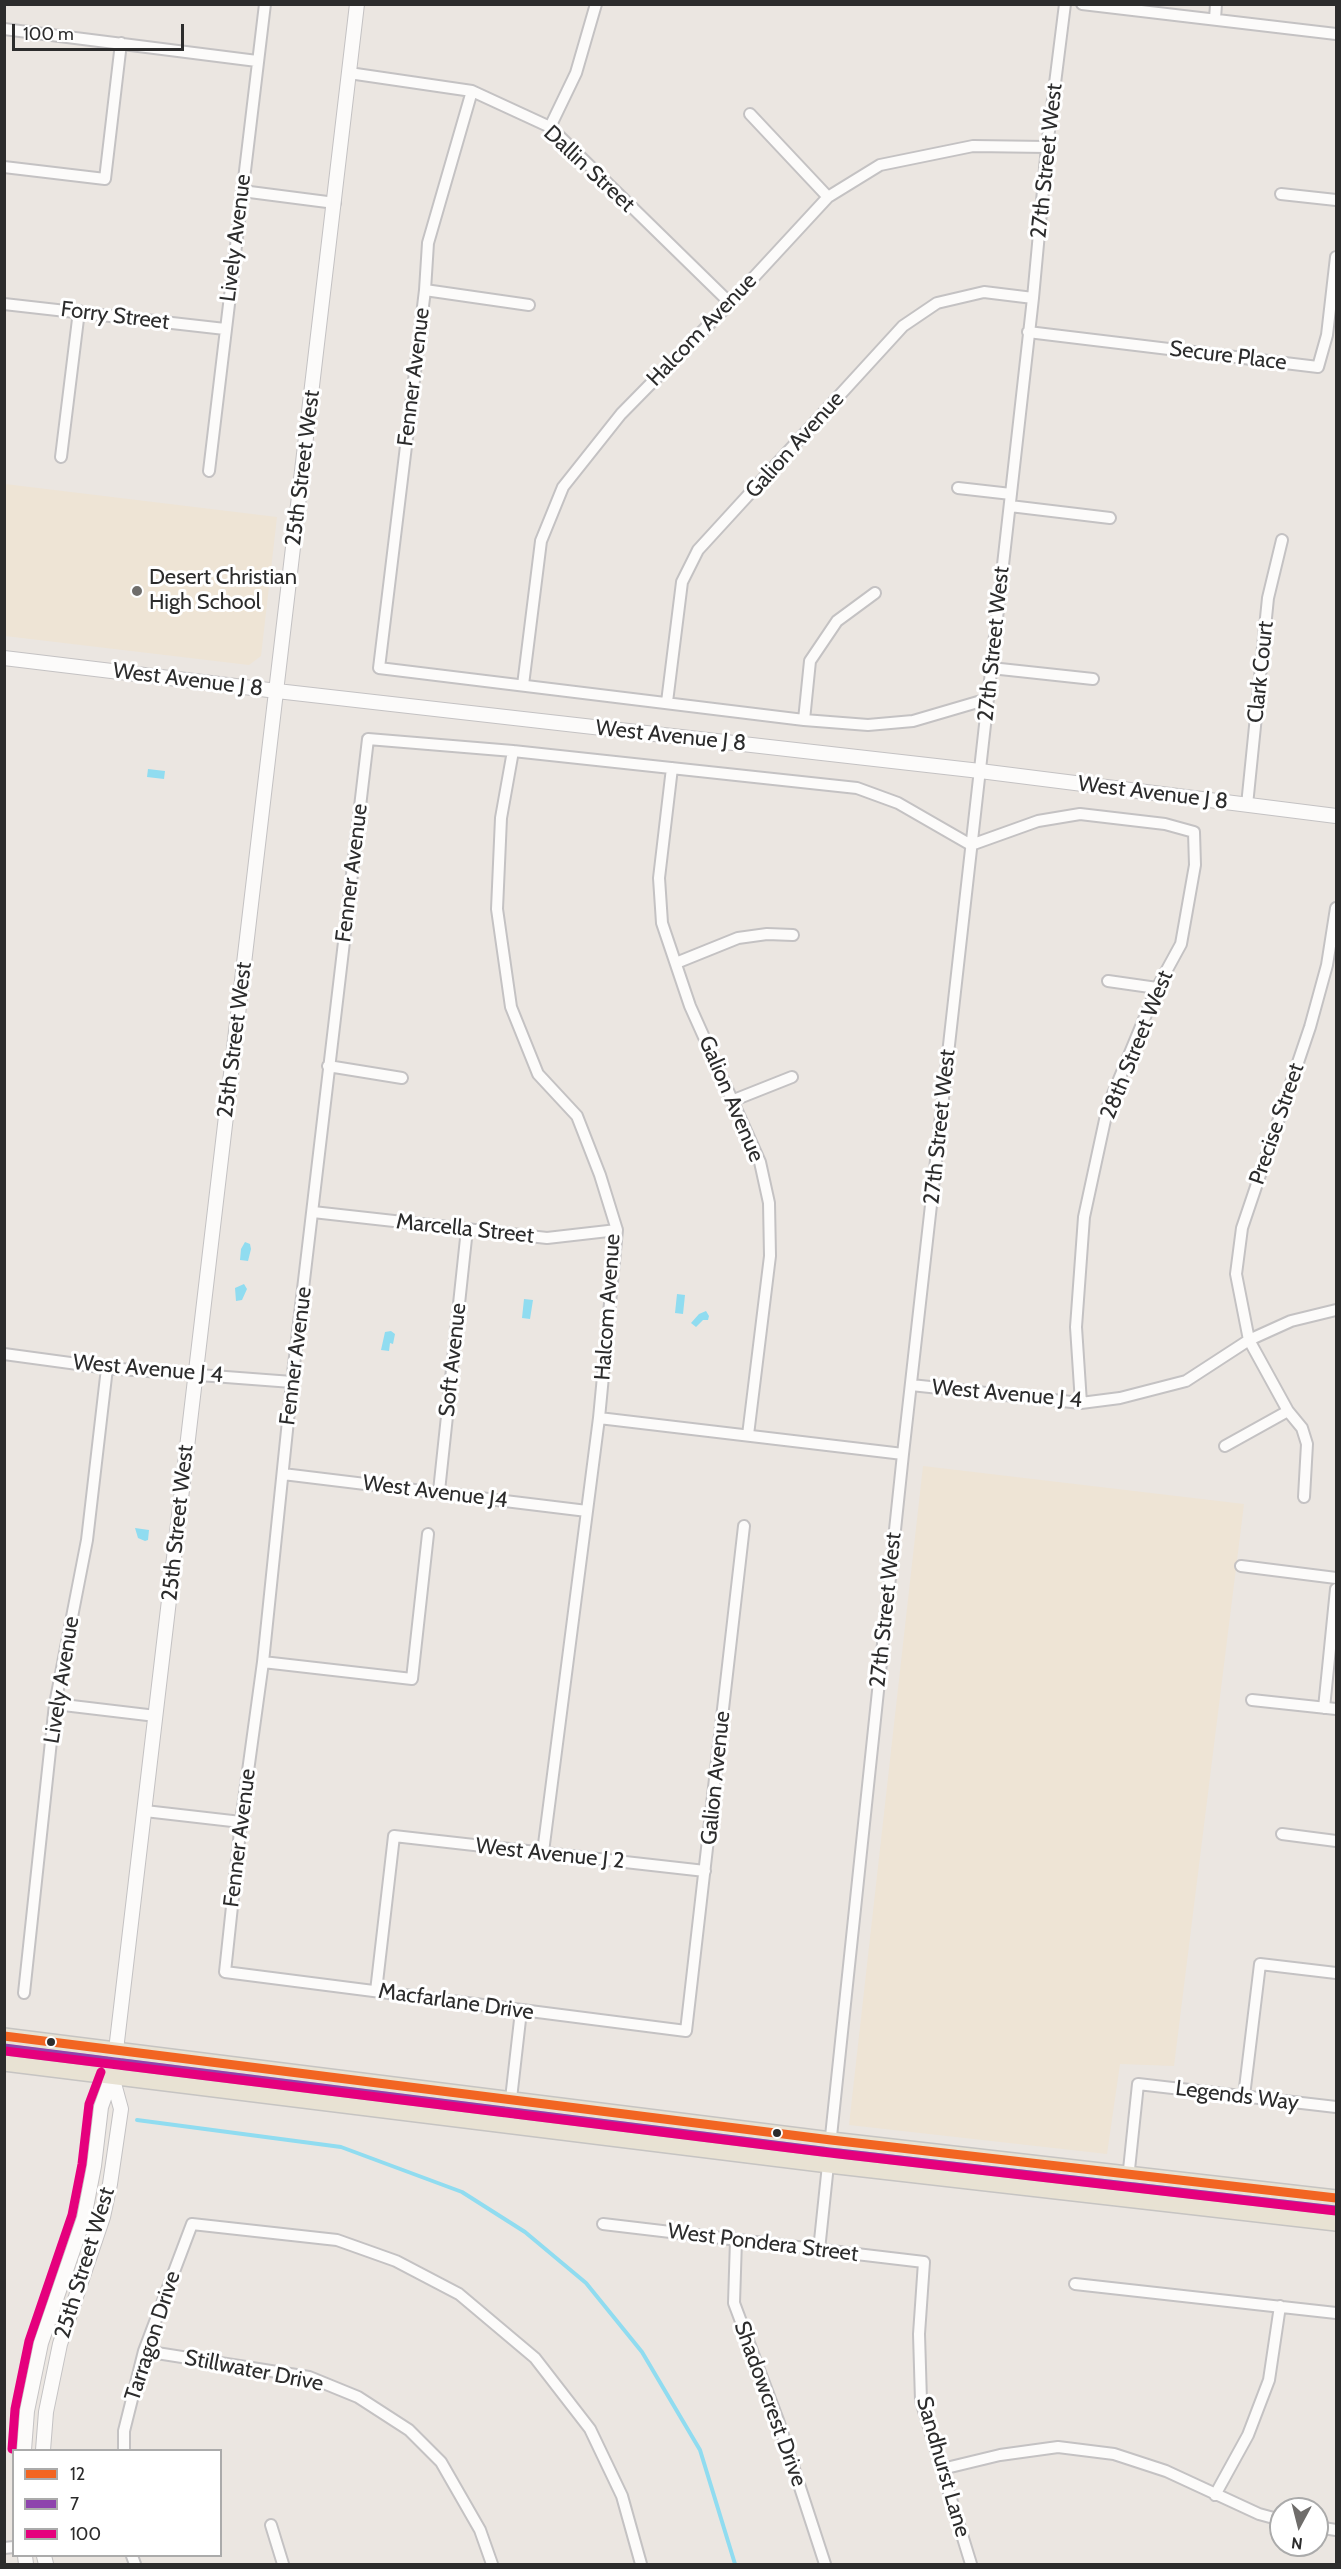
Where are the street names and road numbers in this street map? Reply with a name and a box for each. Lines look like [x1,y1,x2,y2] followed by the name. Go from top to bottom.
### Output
[1026,82,1068,240] street label: 27th Street West
[538,120,640,218] street label: Dallin Street
[215,173,257,303] street label: Lively Avenue
[641,268,763,392] street label: Halcom Avenue
[59,296,171,336] street label: Forry Street
[392,306,436,448] street label: Fenner Avenue
[1168,336,1288,376] street label: Secure Place
[740,386,850,504] street label: Galion Avenue
[280,389,326,547] street label: 25th Street West
[973,565,1015,723] street label: 27th Street West
[1243,620,1279,724] street label: Clark Court
[111,658,265,702] street label: West Avenue J 8
[594,715,748,757] street label: West Avenue J 8
[1076,771,1230,815] street label: West Avenue J 8
[330,802,374,944] street label: Fenner Avenue
[212,961,258,1119] street label: 25th Street West
[1095,967,1179,1123] street label: 28th Street West
[693,1032,769,1166] street label: Galion Avenue
[919,1048,961,1206] street label: 27th Street West
[1244,1060,1310,1188] street label: Precise Street
[395,1209,535,1249] street label: Marcella Street
[590,1233,626,1381] street label: Halcom Avenue
[274,1285,318,1427] street label: Fenner Avenue
[434,1302,472,1418] street label: Soft Avenue
[72,1349,224,1389] street label: West Avenue J 4
[931,1374,1083,1414] street label: West Avenue J 4
[157,1444,199,1602] street label: 25th Street West
[361,1470,509,1514] street label: West Avenue J4
[865,1531,907,1689] street label: 27th Street West
[39,1615,85,1745] street label: Lively Avenue
[696,1710,736,1846] street label: Galion Avenue
[218,1767,262,1909] street label: Fenner Avenue
[474,1833,626,1875] street label: West Avenue J 2
[377,1978,535,2026] street label: Macfarlane Drive
[1174,2075,1300,2117] street label: Legends Way
[49,2184,121,2342] street label: 25th Street West
[666,2218,860,2268] street label: West Pondera Street
[120,2268,186,2404] street label: Tarragon Drive
[728,2318,812,2490] street label: Shadowcrest Drive
[182,2345,326,2397] street label: Stillwater Drive
[910,2394,976,2540] street label: Sandhurst Lane

